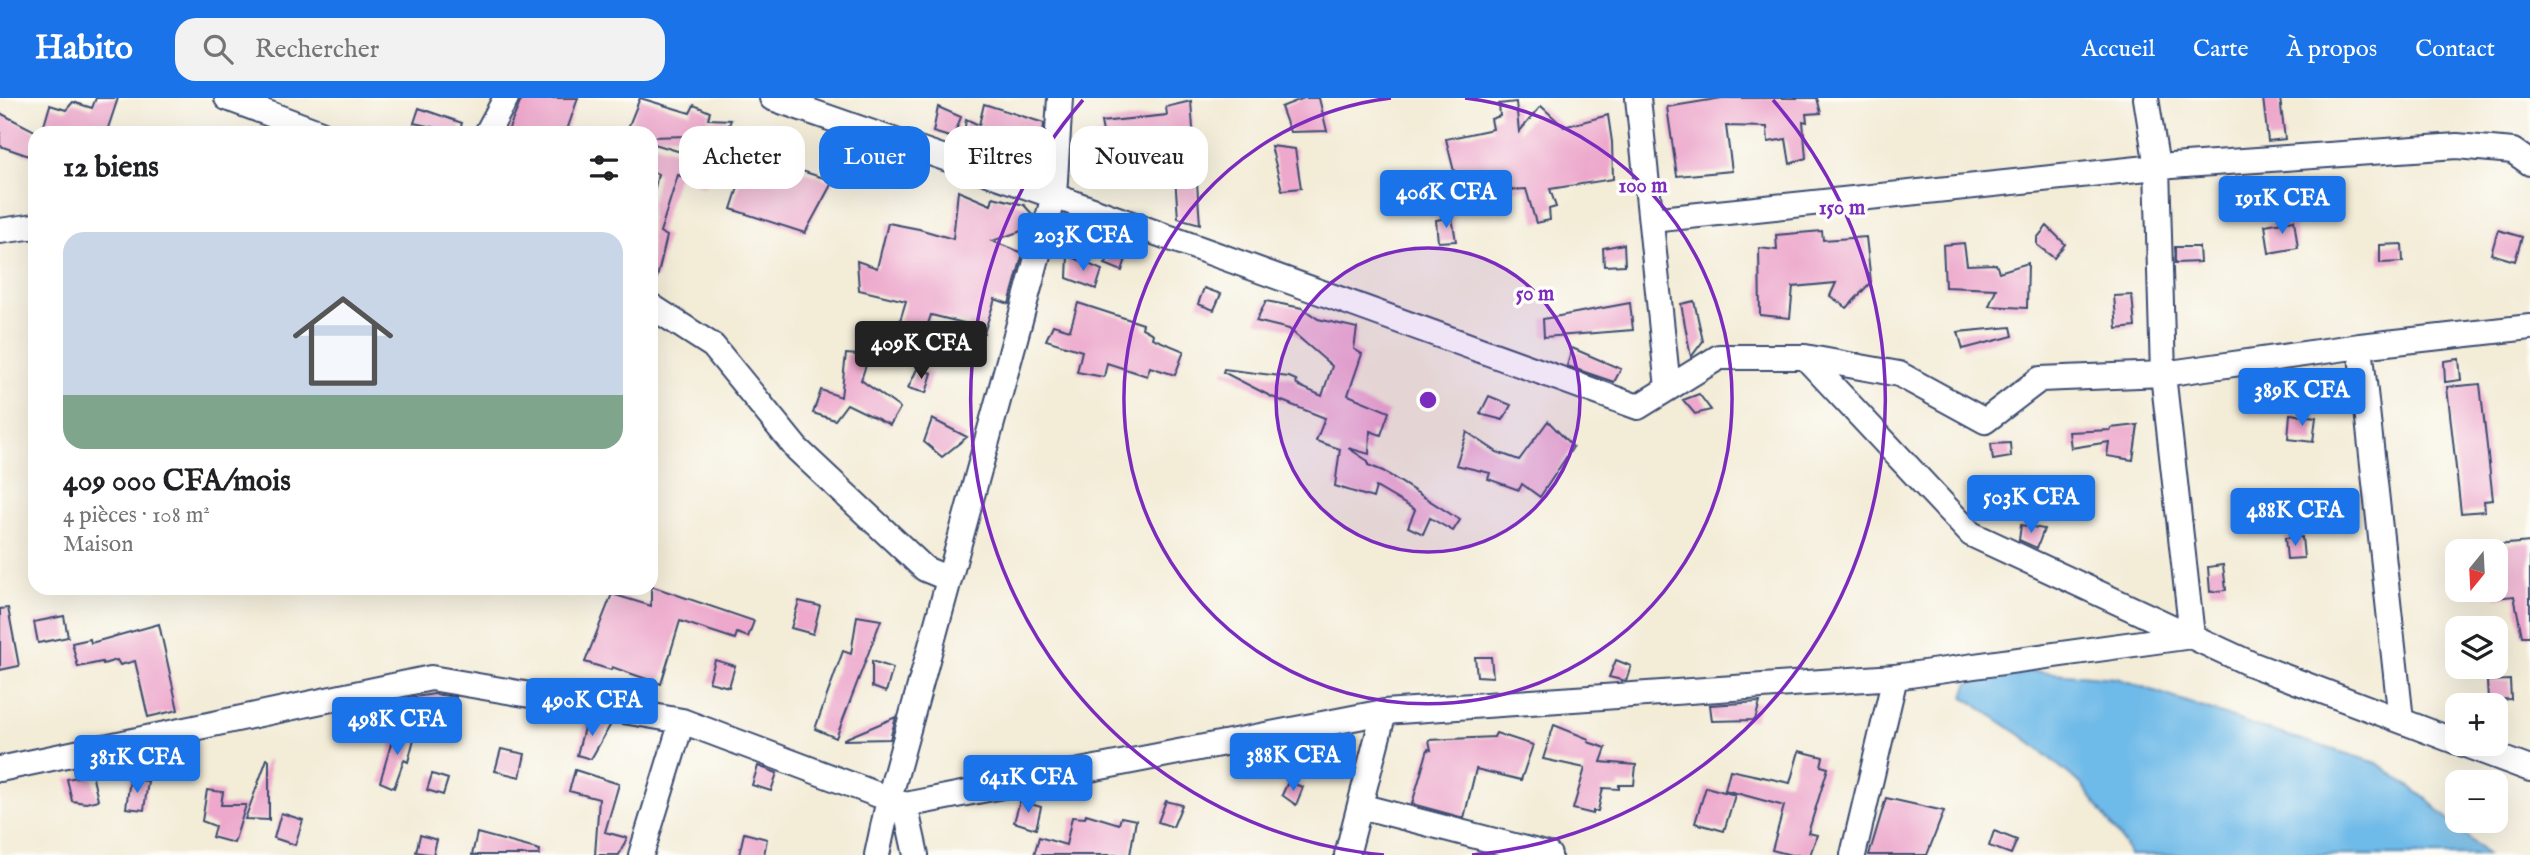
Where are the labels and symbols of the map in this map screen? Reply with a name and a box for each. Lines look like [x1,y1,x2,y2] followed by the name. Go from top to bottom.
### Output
[1374,170,1518,230] pin: 406K CFA
[1618,173,1668,200] text: 100 m
[2210,176,2354,236] pin: 191K CFA
[1819,195,1866,222] text: 150 m
[1011,214,1155,273] pin: 203K CFA
[1516,281,1555,308] text: 50 m
[849,322,993,381] pin: 409K CFA
[2230,368,2374,428] pin: 389K CFA
[1416,388,1440,412] centre of rings
[1959,476,2103,535] pin: 503K CFA
[2223,489,2367,548] pin: 488K CFA
[2445,539,2508,602] north arrow
[520,678,664,738] pin: 490K CFA
[325,698,469,757] pin: 498K CFA
[1221,734,1365,793] pin: 388K CFA
[65,736,209,795] pin: 381K CFA
[956,756,1100,815] pin: 641K CFA

